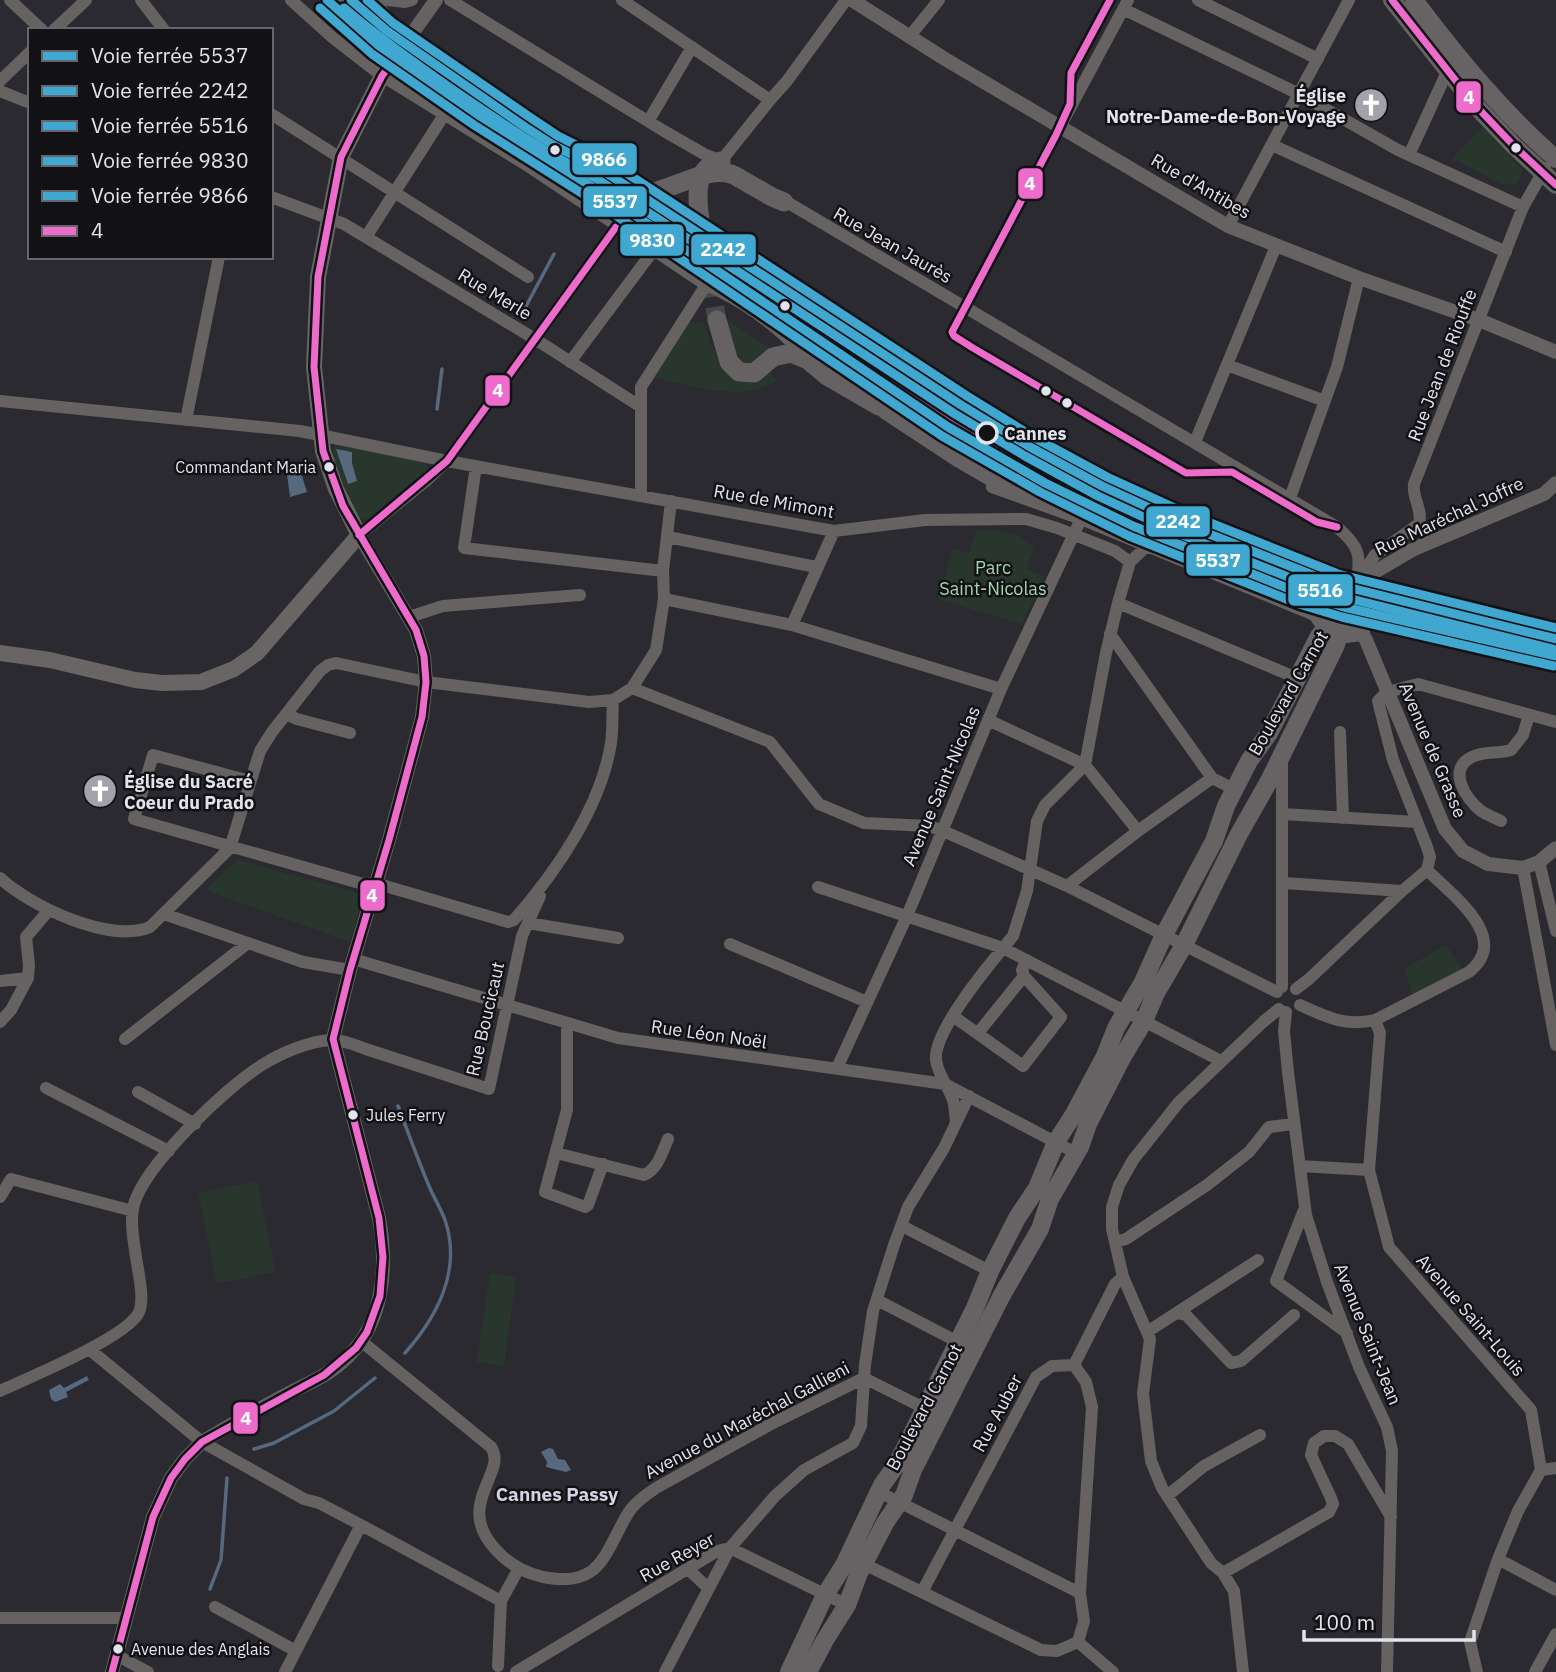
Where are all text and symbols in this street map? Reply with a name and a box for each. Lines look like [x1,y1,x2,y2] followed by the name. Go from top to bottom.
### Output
[28,28,273,259] legend
[91,41,249,69] text: Voie ferrée 5537
[91,76,249,104] text: Voie ferrée 2242
[1455,80,1482,114] line badge: 4
[1106,83,1346,128] place label: Église Notre-Dame-de-Bon-Voyage
[1463,85,1475,109] text: 4
[1352,86,1390,124] church icon: Église Notre-Dame-de-Bon-Voyage
[91,111,249,139] text: Voie ferrée 5516
[1509,141,1523,155] unlabelled marker
[571,142,638,176] line badge: 9866
[548,143,562,157] unlabelled marker
[91,146,249,174] text: Voie ferrée 9830
[581,147,627,171] text: 9866
[1147,148,1255,224] street label: Rue d'Antibes
[1017,167,1044,200] line badge: 4
[1024,171,1036,195] text: 4
[91,181,249,209] text: Voie ferrée 9866
[582,185,648,218] line badge: 5537
[592,189,638,213] text: 5537
[830,202,956,288] street label: Rue Jean Jaurès
[91,216,104,244] text: 4
[619,223,685,257] line badge: 9830
[629,228,675,252] text: 9830
[690,233,757,266] line badge: 2242
[700,237,746,261] text: 2242
[454,263,536,325] street label: Rue Merle
[1402,285,1482,444] street label: Rue Jean de Riouffe
[778,299,792,313] unlabelled marker
[484,374,511,407] line badge: 4
[492,378,504,402] text: 4
[1039,384,1053,398] unlabelled marker
[1060,396,1074,410] unlabelled marker
[976,422,998,444] marker: Cannes
[1004,422,1067,445] place label: Cannes
[175,457,316,477] place label: Commandant Maria
[322,460,336,474] marker: Commandant Maria
[1371,471,1527,561] street label: Rue Maréchal Joffre
[712,479,836,523] street label: Rue de Mimont
[1145,505,1211,538] line badge: 2242
[1155,509,1201,533] text: 2242
[1185,543,1251,577] line badge: 5537
[1195,548,1241,572] text: 5537
[939,556,1047,600] park label: Parc Saint-Nicolas
[1287,573,1354,607] line badge: 5516
[1297,578,1343,602] text: 5516
[1243,627,1333,759] street label: Boulevard Carnot
[1394,679,1472,821] street label: Avenue de Grasse
[897,702,985,870] street label: Avenue Saint-Nicolas
[124,769,254,814] place label: Église du Sacré Coeur du Prado
[81,772,119,810] church icon: Église du Sacré Coeur du Prado
[359,879,386,912] line badge: 4
[366,883,378,907] text: 4
[461,960,509,1078] street label: Rue Boucicaut
[650,1014,768,1054] street label: Rue Léon Noël
[366,1105,445,1125] place label: Jules Ferry
[346,1108,360,1122] marker: Jules Ferry
[1412,1249,1530,1381] street label: Avenue Saint-Louis
[1329,1260,1407,1408] street label: Avenue Saint-Jean
[881,1340,967,1474] street label: Boulevard Carnot
[641,1356,853,1484] street label: Avenue du Maréchal Gallieni
[967,1370,1027,1456] street label: Rue Auber
[232,1401,259,1435] line badge: 4
[240,1406,252,1430] text: 4
[496,1482,619,1506] district label: Cannes Passy
[635,1527,719,1587] street label: Rue Reyer
[1304,1598,1474,1642] scale bar
[1314,1608,1375,1636] text: 100 m
[131,1639,270,1659] place label: Avenue des Anglais
[111,1642,125,1656] marker: Avenue des Anglais

